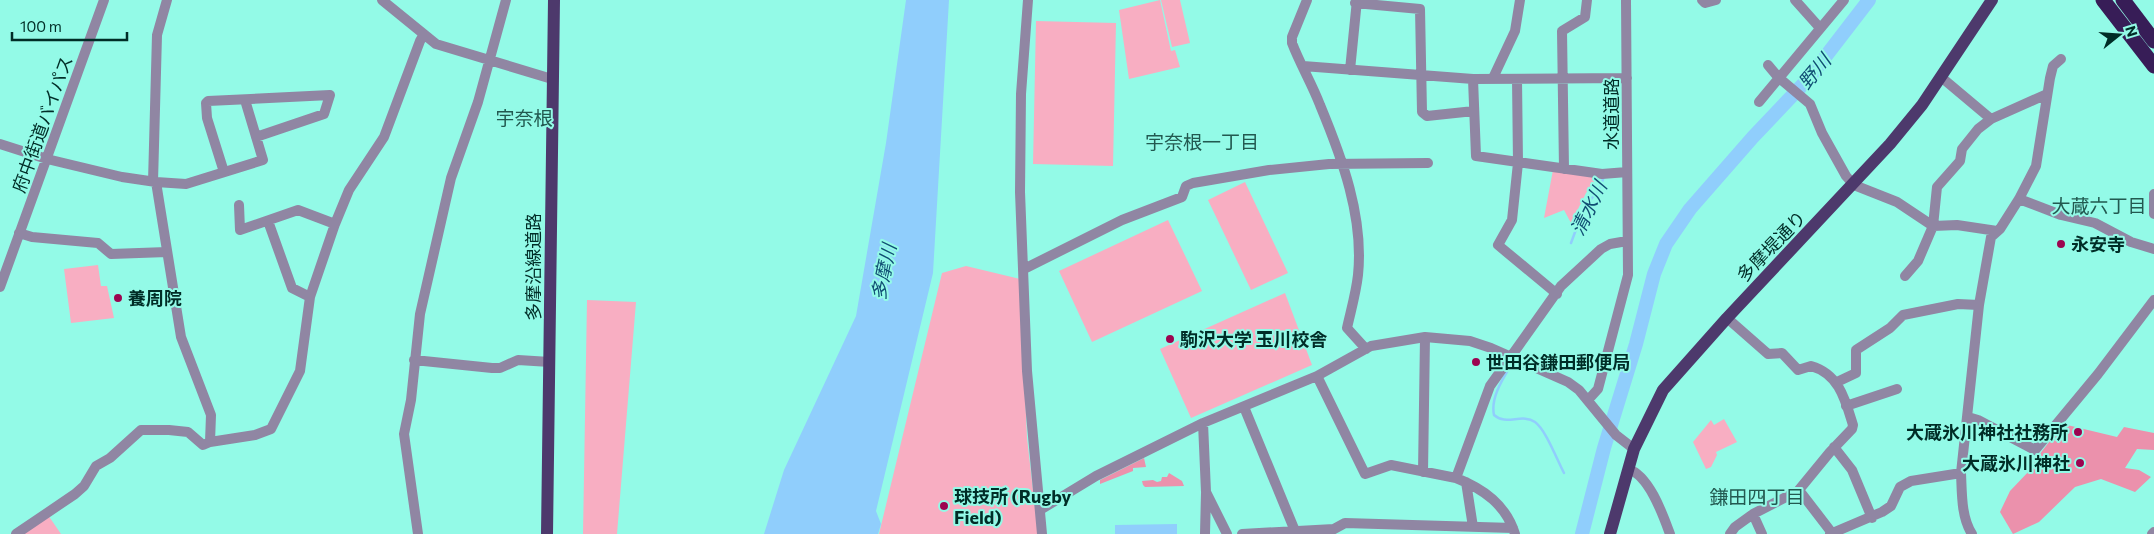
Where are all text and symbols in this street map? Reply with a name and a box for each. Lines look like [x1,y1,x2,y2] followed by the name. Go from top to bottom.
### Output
[12,10,128,42] scale bar
[2094,10,2144,60] north arrow
[20,17,62,35] text: 100 m
[2122,24,2142,39] text: N
[1793,48,1836,93] water label: 野川
[7,53,77,195] street label: 府中街道バイパス
[1600,78,1622,150] street label: 水道道路
[495,106,553,129] district label: 宇奈根
[1145,130,1259,153] district label: 宇奈根一丁目
[1565,176,1612,239] water label: 清水川
[2051,194,2147,217] district label: 大蔵六丁目
[1732,206,1810,286] street label: 多摩堤通り
[522,213,544,321] street label: 多摩沿線道路
[2071,233,2125,255] place label: 永安寺
[2055,238,2067,250] marker: 永安寺
[866,240,901,302] water label: 多摩川
[128,287,182,309] place label: 養周院
[112,292,124,304] marker: 養周院
[1180,328,1327,350] place label: 駒沢大学 玉川校舎
[1164,333,1176,345] marker: 駒沢大学 玉川校舎
[1486,351,1630,373] place label: 世田谷鎌田郵便局
[1470,356,1482,368] marker: 世田谷鎌田郵便局
[1906,421,2068,443] place label: 大蔵氷川神社社務所
[2072,426,2084,438] marker: 大蔵氷川神社社務所
[1962,452,2070,474] place label: 大蔵氷川神社
[2074,457,2086,469] marker: 大蔵氷川神社
[954,485,1072,528] place label: 球技所 (Rugby Field)
[1709,485,1805,508] district label: 鎌田四丁目
[938,500,950,512] marker: 球技所 (Rugby Field)

